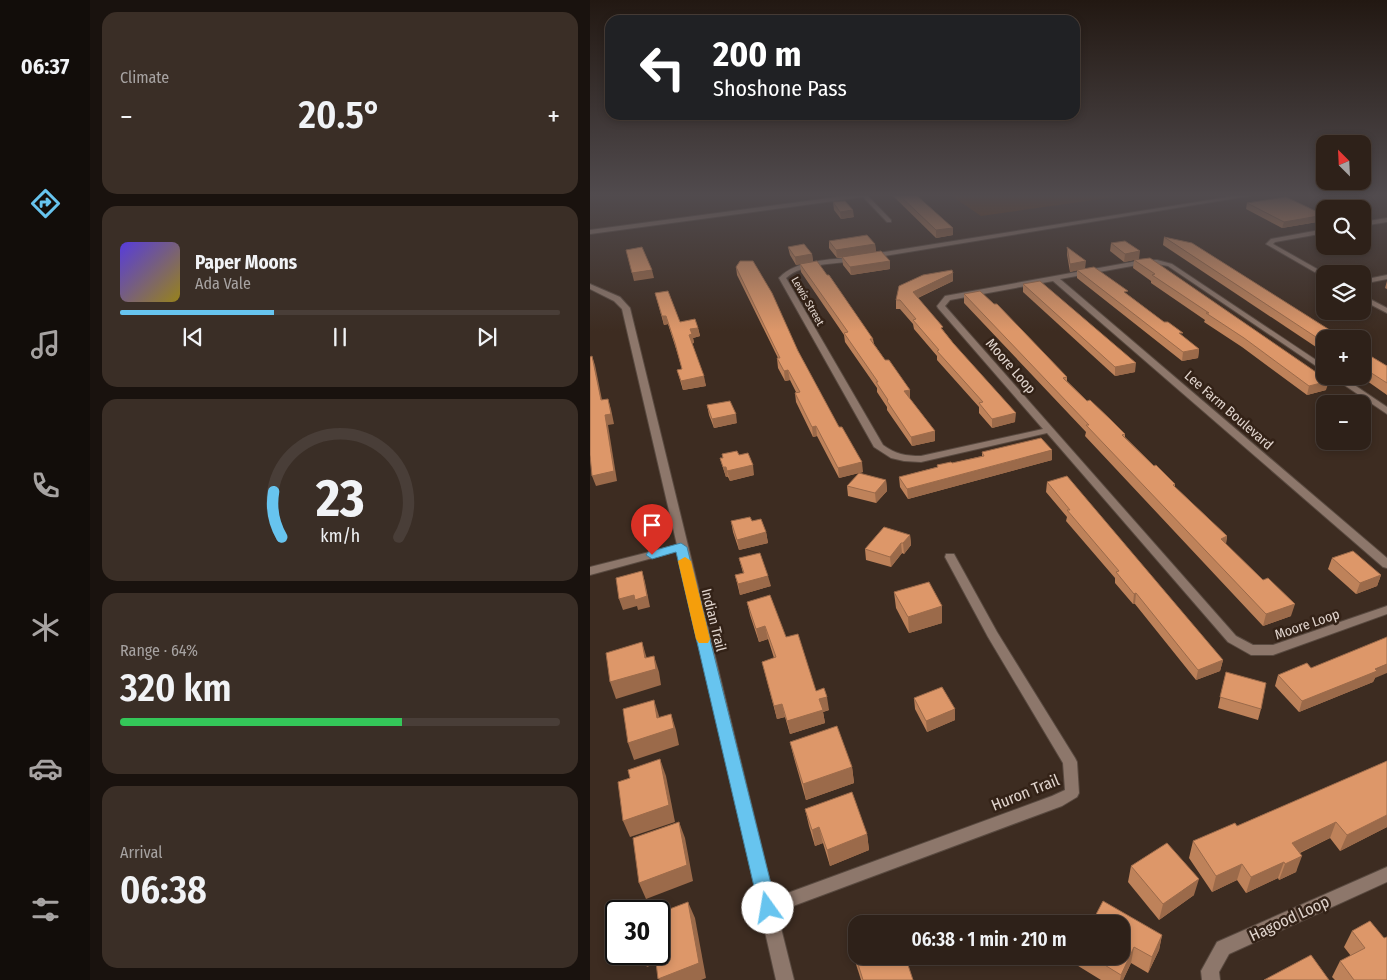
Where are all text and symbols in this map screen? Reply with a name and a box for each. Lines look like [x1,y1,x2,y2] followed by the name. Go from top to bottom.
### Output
[713,33,801,75] text: 200 m
[630,35,695,100] icon: left
[21,53,69,80] text: 06:37
[120,68,169,87] text: Climate
[713,75,847,102] text: Shoshone Pass
[299,92,381,138] text: 20.5°
[120,100,133,133] text: −
[547,100,560,133] text: +
[1316,135,1371,190] north arrow
[1316,135,1371,450] map controls
[28,186,63,221] icon: directions
[1316,200,1371,255] button: search
[195,251,297,274] text: Paper Moons
[1316,265,1371,320] button: layers
[195,274,251,293] text: Ada Vale
[788,274,827,328] street label: Lewis Street
[179,323,207,351] icon: previous
[326,323,354,351] icon: pause
[473,323,501,351] icon: next
[28,327,63,362] icon: music
[1316,330,1371,385] button: +
[982,335,1039,397] street label: Moore Loop
[1181,367,1276,453] street label: Lee Farm Boulevard
[1316,395,1371,450] button: −
[315,467,364,530] text: 23
[28,468,63,503] icon: phone
[631,504,673,555] pin
[638,511,666,539] icon: arrive
[320,525,360,547] text: km/h
[697,587,730,654] street label: Indian Trail
[1273,605,1342,643] street label: Moore Loop
[28,610,63,645] icon: climate
[120,641,198,660] text: Range · 64%
[120,665,232,711] text: 320 km
[28,751,63,786] icon: car
[988,770,1062,815] street label: Huron Trail
[120,843,162,862] text: Arrival
[120,867,207,913] text: 06:38
[741,881,793,933] position arrow
[28,892,63,927] icon: filters
[1246,892,1332,945] street label: Hagood Loop
[605,900,670,965] speed limit sign: 30
[912,928,1066,951] text: 06:38 · 1 min · 210 m

